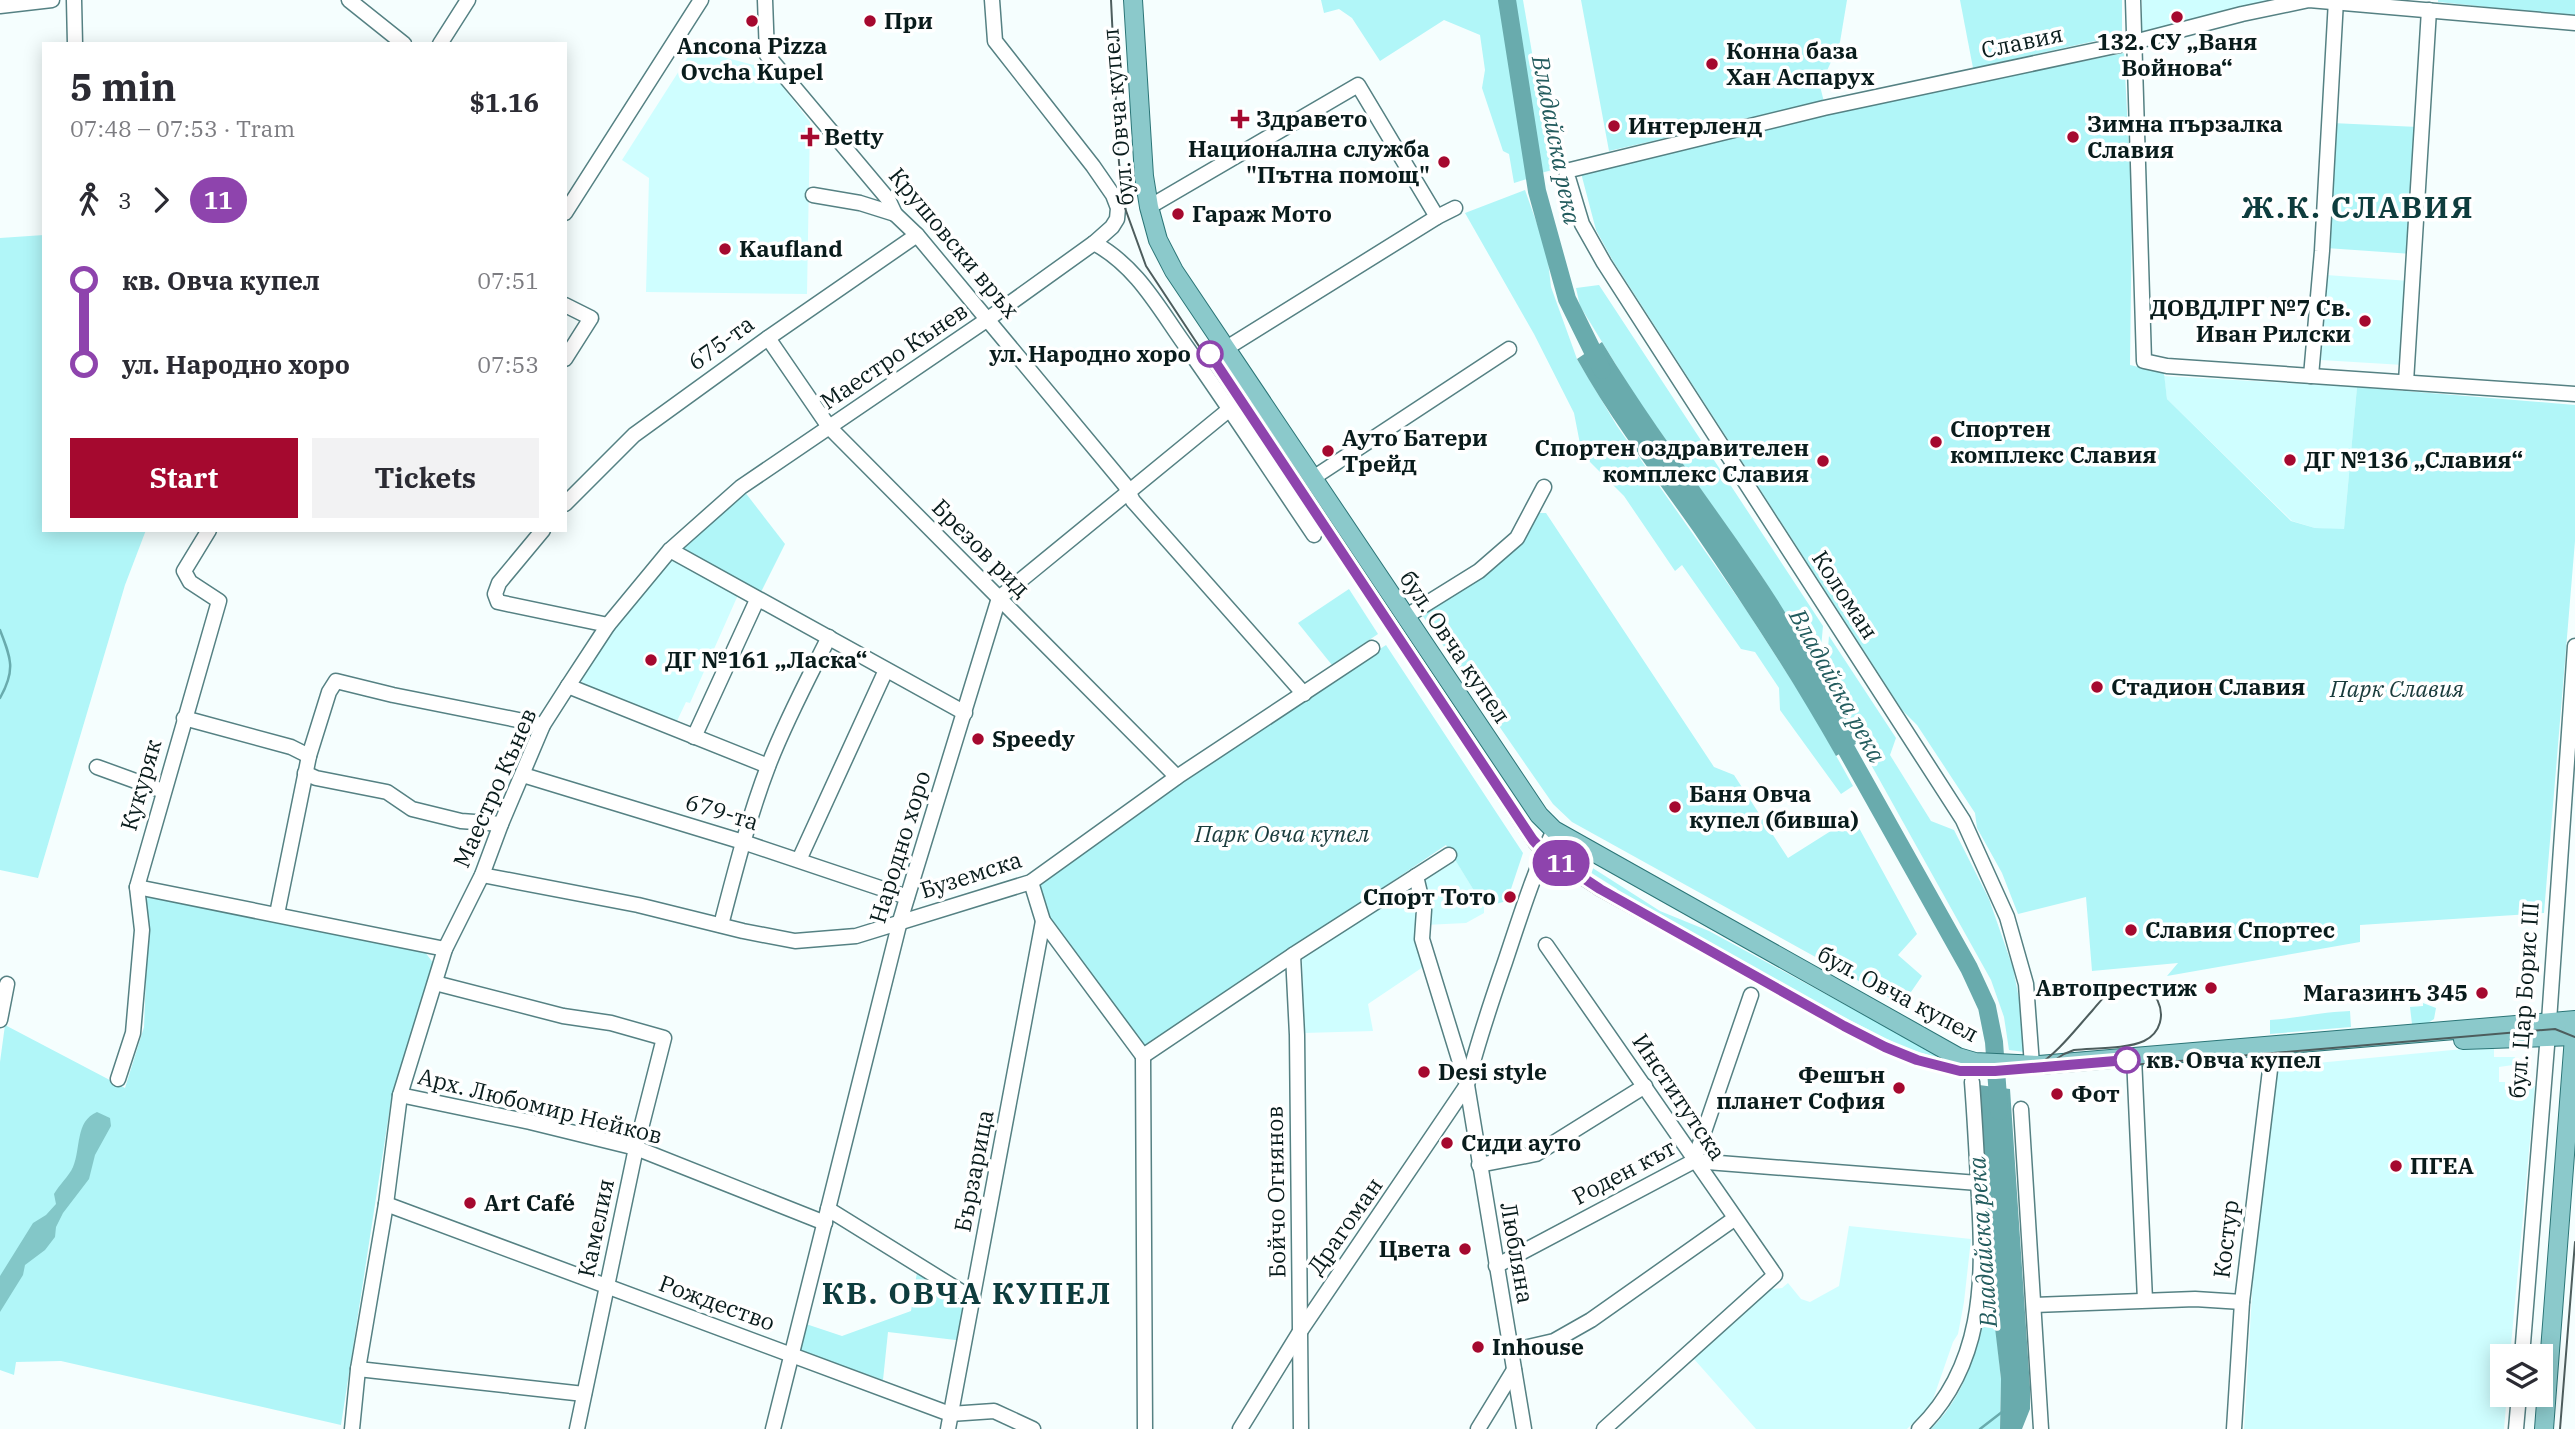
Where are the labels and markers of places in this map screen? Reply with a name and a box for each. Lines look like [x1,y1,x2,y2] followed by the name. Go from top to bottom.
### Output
[884,5,933,35] place label: При
[2169,9,2185,25] marker: 132. СУ „Ваня Войнова“
[744,13,760,29] marker: Ancona Pizza Ovcha Kupel
[862,13,878,29] marker: При
[2097,26,2257,82] place label: 132. СУ „Ваня Войнова“
[677,30,827,86] place label: Ancona Pizza Ovcha Kupel
[1726,35,1875,91] place label: Конна база Хан Аспарух
[1704,56,1720,72] marker: Конна база Хан Аспарух
[1256,103,1367,133] place label: Здравето
[2087,108,2283,164] place label: Зимна пързалка Славия
[1230,109,1250,129] marker: Здравето
[1628,110,1762,140] place label: Интерленд
[1606,118,1622,134] marker: Интерленд
[824,121,884,151] place label: Betty
[802,129,818,145] marker: Betty
[2065,129,2081,145] marker: Зимна пързалка Славия
[1188,133,1430,189] place label: Национална служба "Пътна помощ"
[1436,154,1452,170] marker: Национална служба "Пътна помощ"
[1192,198,1332,228] place label: Гараж Мото
[1170,206,1186,222] marker: Гараж Мото
[739,233,843,263] place label: Kaufland
[717,241,733,257] marker: Kaufland
[2150,292,2351,348] place label: ДОВДЛРГ №7 Св. Иван Рилски
[2357,313,2373,329] marker: ДОВДЛРГ №7 Св. Иван Рилски
[988,338,1191,368] place label: ул. Народно хоро
[1197,341,1223,367] marker: ул. Народно хоро
[1950,413,2157,469] place label: Спортен комплекс Славия
[1342,422,1488,478] place label: Ауто Батери Трейд
[1535,432,1809,488] place label: Спортен оздравителен комплекс Славия
[1928,434,1944,450] marker: Спортен комплекс Славия
[1320,443,1336,459] marker: Ауто Батери Трейд
[2304,444,2523,474] place label: ДГ №136 „Славия“
[2282,452,2298,468] marker: ДГ №136 „Славия“
[1815,453,1831,469] marker: Спортен оздравителен комплекс Славия
[665,644,868,674] place label: ДГ №161 „Ласка“
[643,652,659,668] marker: ДГ №161 „Ласка“
[2111,671,2305,701] place label: Стадион Славия
[2089,679,2105,695] marker: Стадион Славия
[992,723,1075,753] place label: Speedy
[970,731,986,747] marker: Speedy
[1689,778,1859,834] place label: Баня Овча купел (бивша)
[1667,799,1683,815] marker: Баня Овча купел (бивша)
[1363,881,1496,911] place label: Спорт Тото
[1502,889,1518,905] marker: Спорт Тото
[2145,914,2335,944] place label: Славия Спортес
[2123,922,2139,938] marker: Славия Спортес
[2035,972,2197,1002] place label: Автопрестиж
[2303,977,2468,1007] place label: Магазинъ 345
[2203,980,2219,996] marker: Автопрестиж
[2474,985,2490,1001] marker: Магазинъ 345
[2146,1044,2321,1074] place label: кв. Овча купел
[2114,1047,2140,1073] marker: кв. Овча купел
[1438,1056,1547,1086] place label: Desi style
[1716,1059,1885,1115] place label: Фешън планет София
[1416,1064,1432,1080] marker: Desi style
[2071,1078,2120,1108] place label: Фот
[1891,1080,1907,1096] marker: Фешън планет София
[2049,1086,2065,1102] marker: Фот
[1461,1127,1581,1157] place label: Сиди ауто
[1439,1135,1455,1151] marker: Сиди ауто
[2410,1150,2474,1180] place label: ПГЕА
[2388,1158,2404,1174] marker: ПГЕА
[484,1187,575,1217] place label: Art Café
[462,1195,478,1211] marker: Art Café
[1379,1233,1451,1263] place label: Цвета
[1457,1241,1473,1257] marker: Цвета
[1492,1331,1584,1361] place label: Inhouse
[1470,1339,1486,1355] marker: Inhouse

